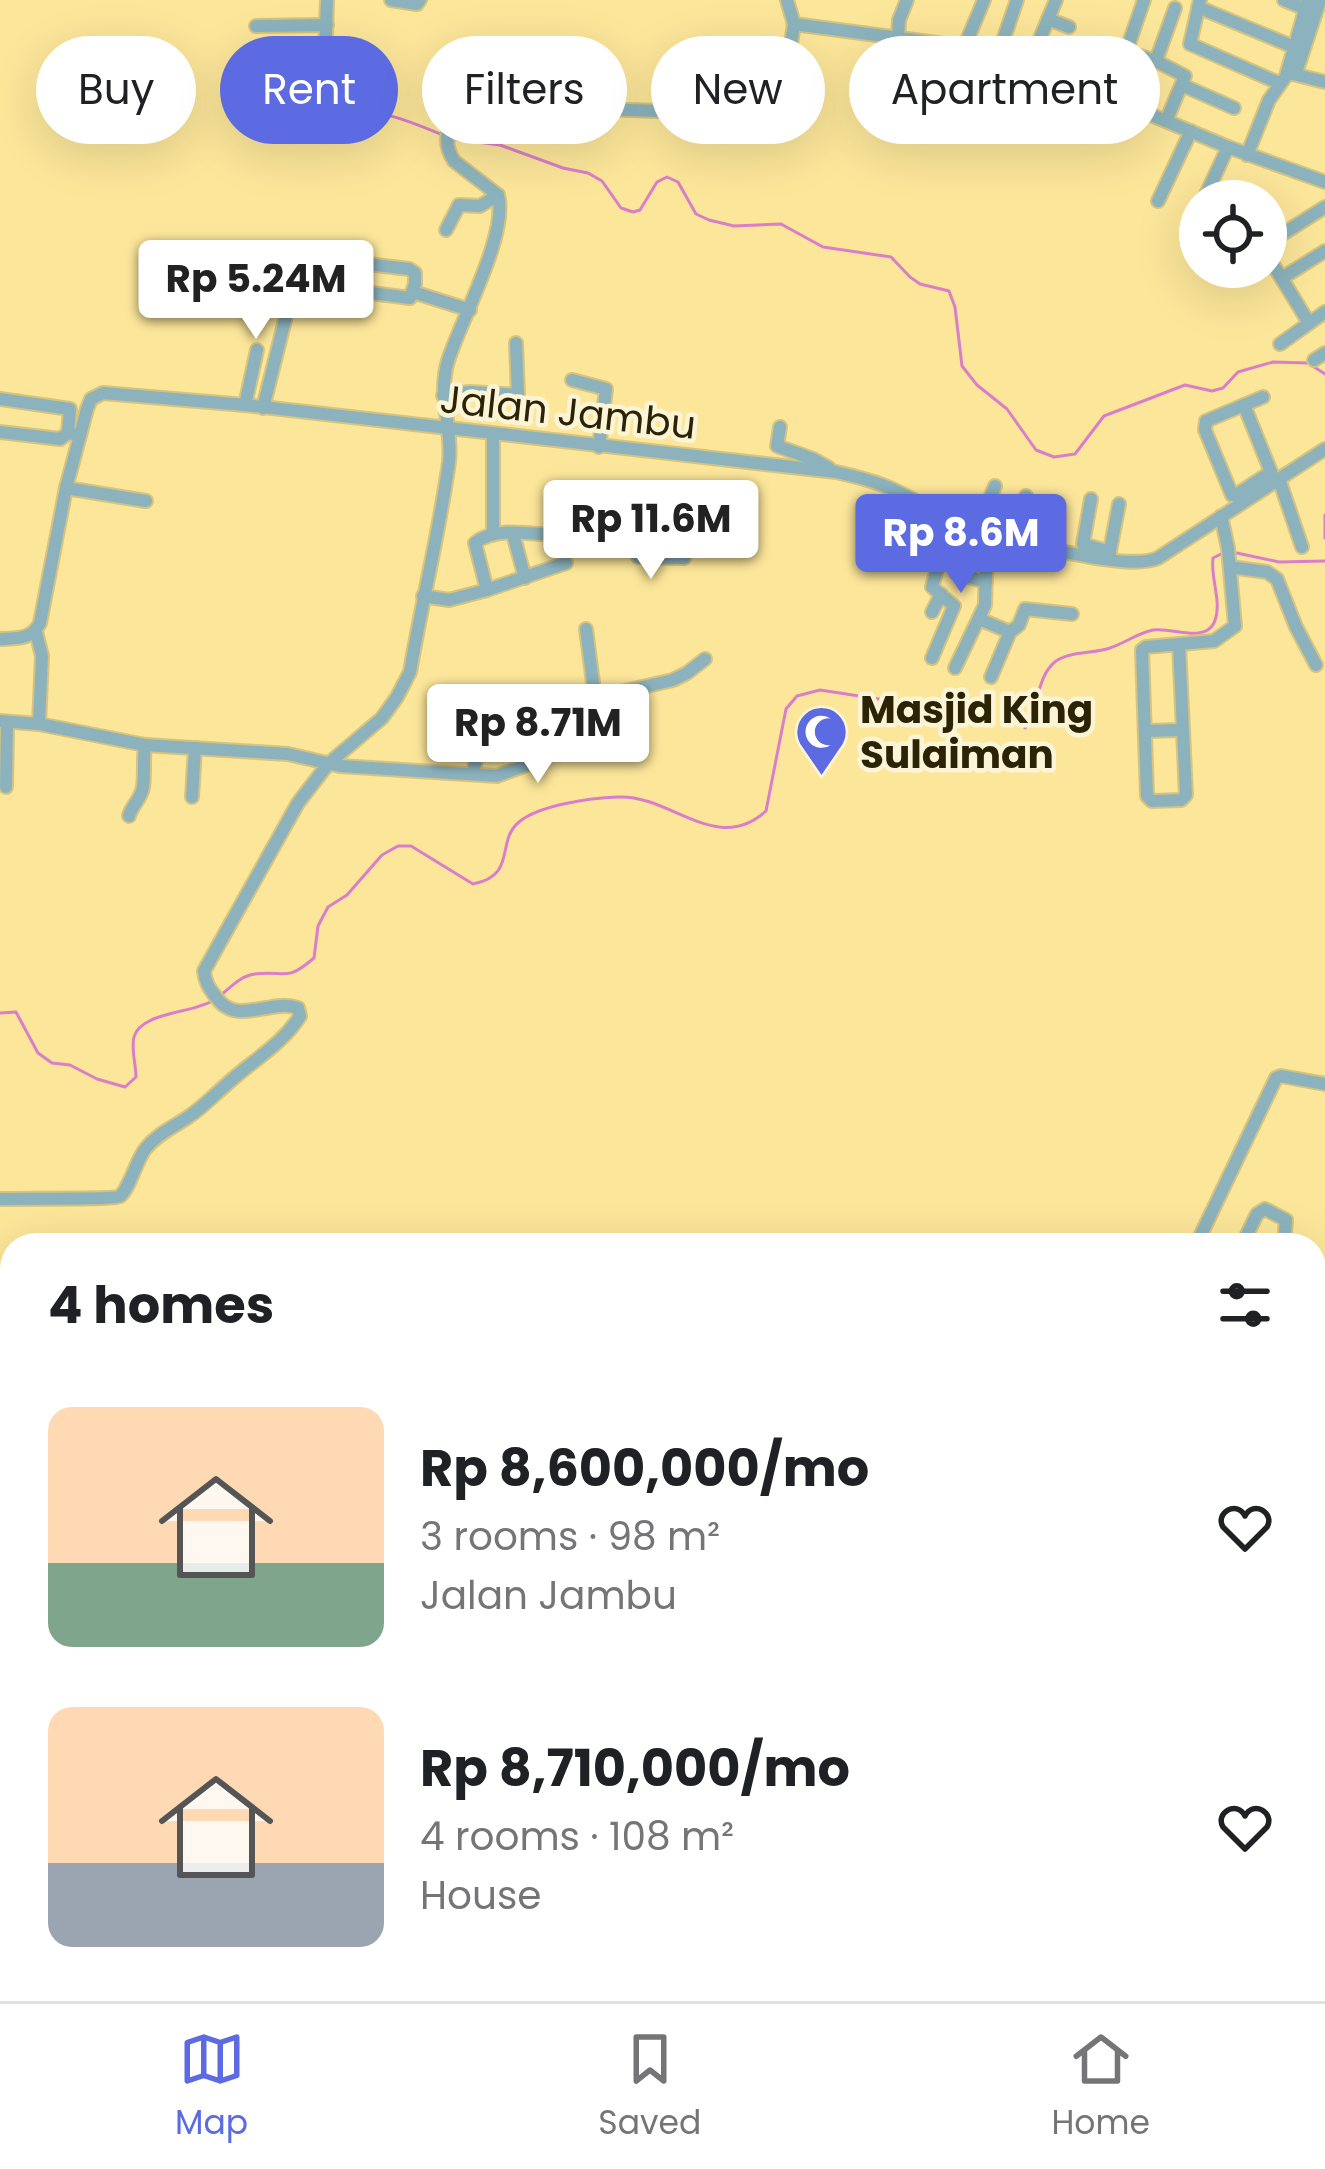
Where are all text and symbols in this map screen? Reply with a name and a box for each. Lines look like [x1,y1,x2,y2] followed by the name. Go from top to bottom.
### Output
[36,36,196,144] chip: Buy
[220,36,398,144] chip: Rent
[422,36,627,144] chip: Filters
[651,36,825,144] chip: New
[849,36,1160,144] chip: Apartment
[1179,180,1287,288] map controls
[1179,180,1287,288] button: locate
[132,240,380,342] pin: Rp 5.24M
[166,251,347,306] text: Rp 5.24M
[437,371,699,453] street label: Jalan Jambu
[527,480,775,582] pin: Rp 11.6M
[570,491,732,546] text: Rp 11.6M
[850,494,1072,596] pin: Rp 8.6M
[882,505,1040,560] text: Rp 8.6M
[860,682,1093,782] place label: Masjid King Sulaiman
[414,684,662,786] pin: Rp 8.71M
[454,695,622,750] text: Rp 8.71M
[793,703,849,777] mosque icon: Masjid King Sulaiman
[48,1269,274,1341] text: 4 homes
[1212,1272,1278,1338] icon: filters
[420,1432,869,1504] text: Rp 8,600,000/mo
[144,1455,288,1599] icon: home
[1212,1494,1278,1560] icon: heart
[420,1509,720,1564] text: 3 rooms · 98 m²
[420,1568,677,1623] text: Jalan Jambu
[420,1732,850,1804] text: Rp 8,710,000/mo
[144,1755,288,1899] icon: home
[1212,1794,1278,1860] icon: heart
[420,1809,734,1864] text: 4 rooms · 108 m²
[420,1868,541,1923] text: House
[175,2026,248,2148] tab: Map
[598,2026,701,2148] tab: Saved
[1051,2026,1150,2148] tab: Home

